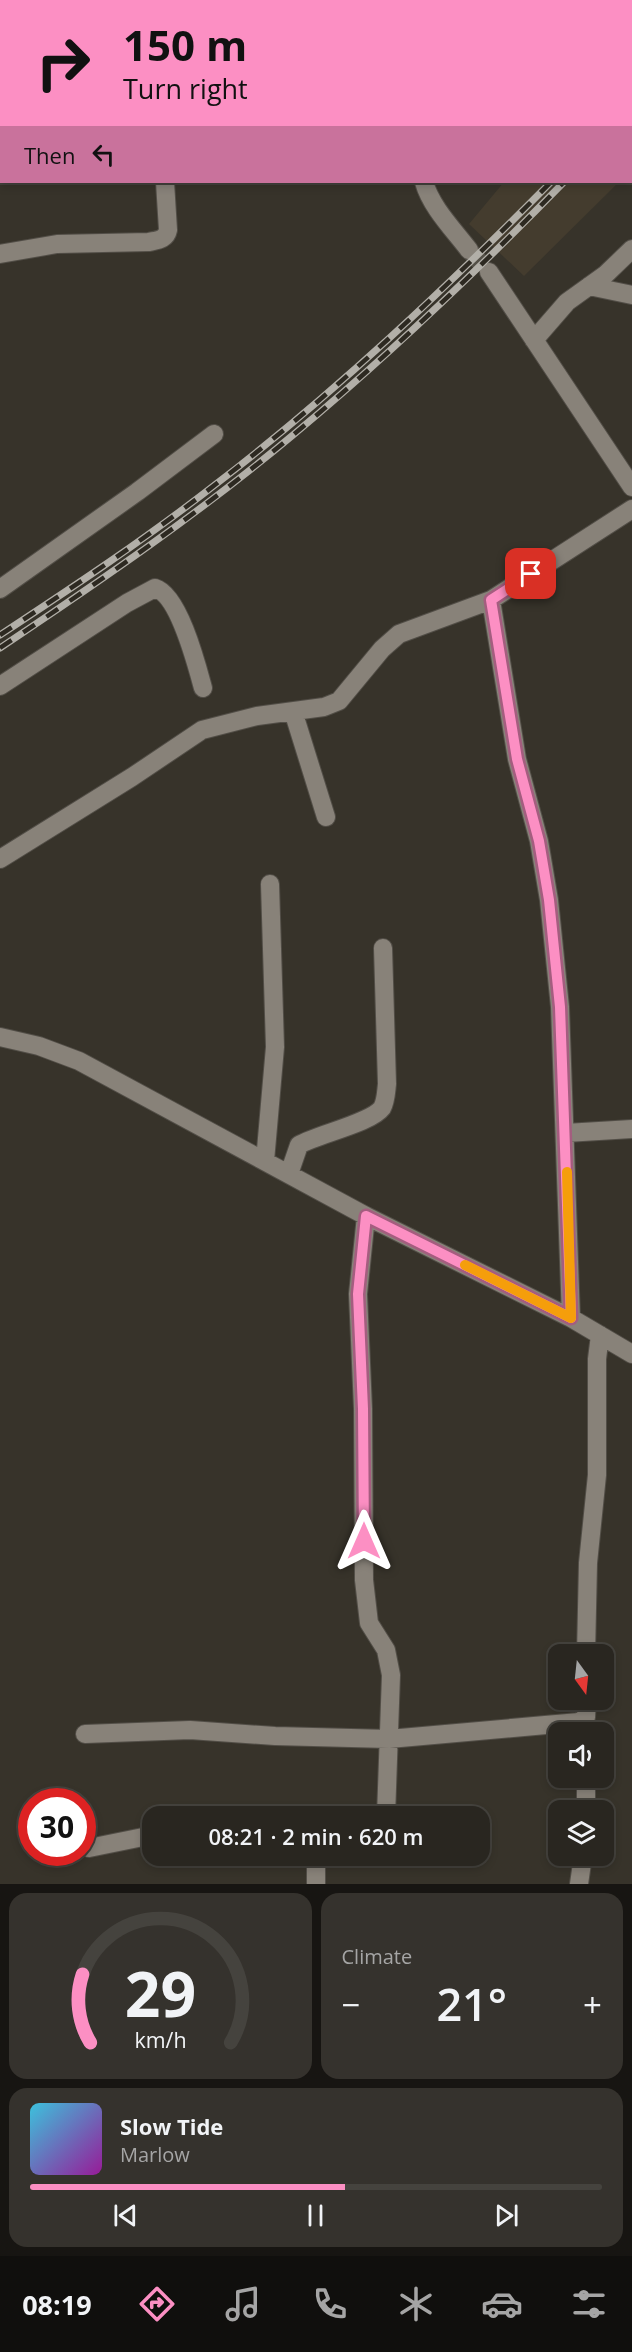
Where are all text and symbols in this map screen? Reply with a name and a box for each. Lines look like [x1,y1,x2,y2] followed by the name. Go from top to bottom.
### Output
[123,16,247,73] text: 150 m
[24,24,102,102] icon: right
[123,70,248,107] text: Turn right
[87,138,120,171] icon: left
[24,140,75,170] text: Then
[505,548,556,599] pin
[514,557,547,590] icon: arrive
[332,1509,396,1573] position arrow
[548,1644,614,1710] north arrow
[548,1644,614,1866] map controls
[548,1722,614,1788] button: sound
[18,1788,96,1866] speed limit sign: 30
[548,1800,614,1866] button: layers
[208,1821,424,1851] text: 08:21 · 2 min · 620 m
[342,1943,412,1970] text: Climate
[125,1950,196,2035] text: 29
[436,1973,507,2034] text: 21°
[342,1982,360,2027] text: −
[583,1982,602,2027] text: +
[134,2025,186,2054] text: km/h
[120,2111,223,2141] text: Slow Tide
[120,2141,190,2168] text: Marlow
[109,2199,142,2232] icon: previous
[299,2199,332,2232] icon: pause
[490,2199,523,2232] icon: next
[136,2283,178,2325] icon: directions
[222,2283,264,2325] icon: music
[309,2283,351,2325] icon: phone
[395,2283,437,2325] icon: climate
[481,2283,523,2325] icon: car
[568,2283,610,2325] icon: filters
[22,2286,92,2323] text: 08:19

